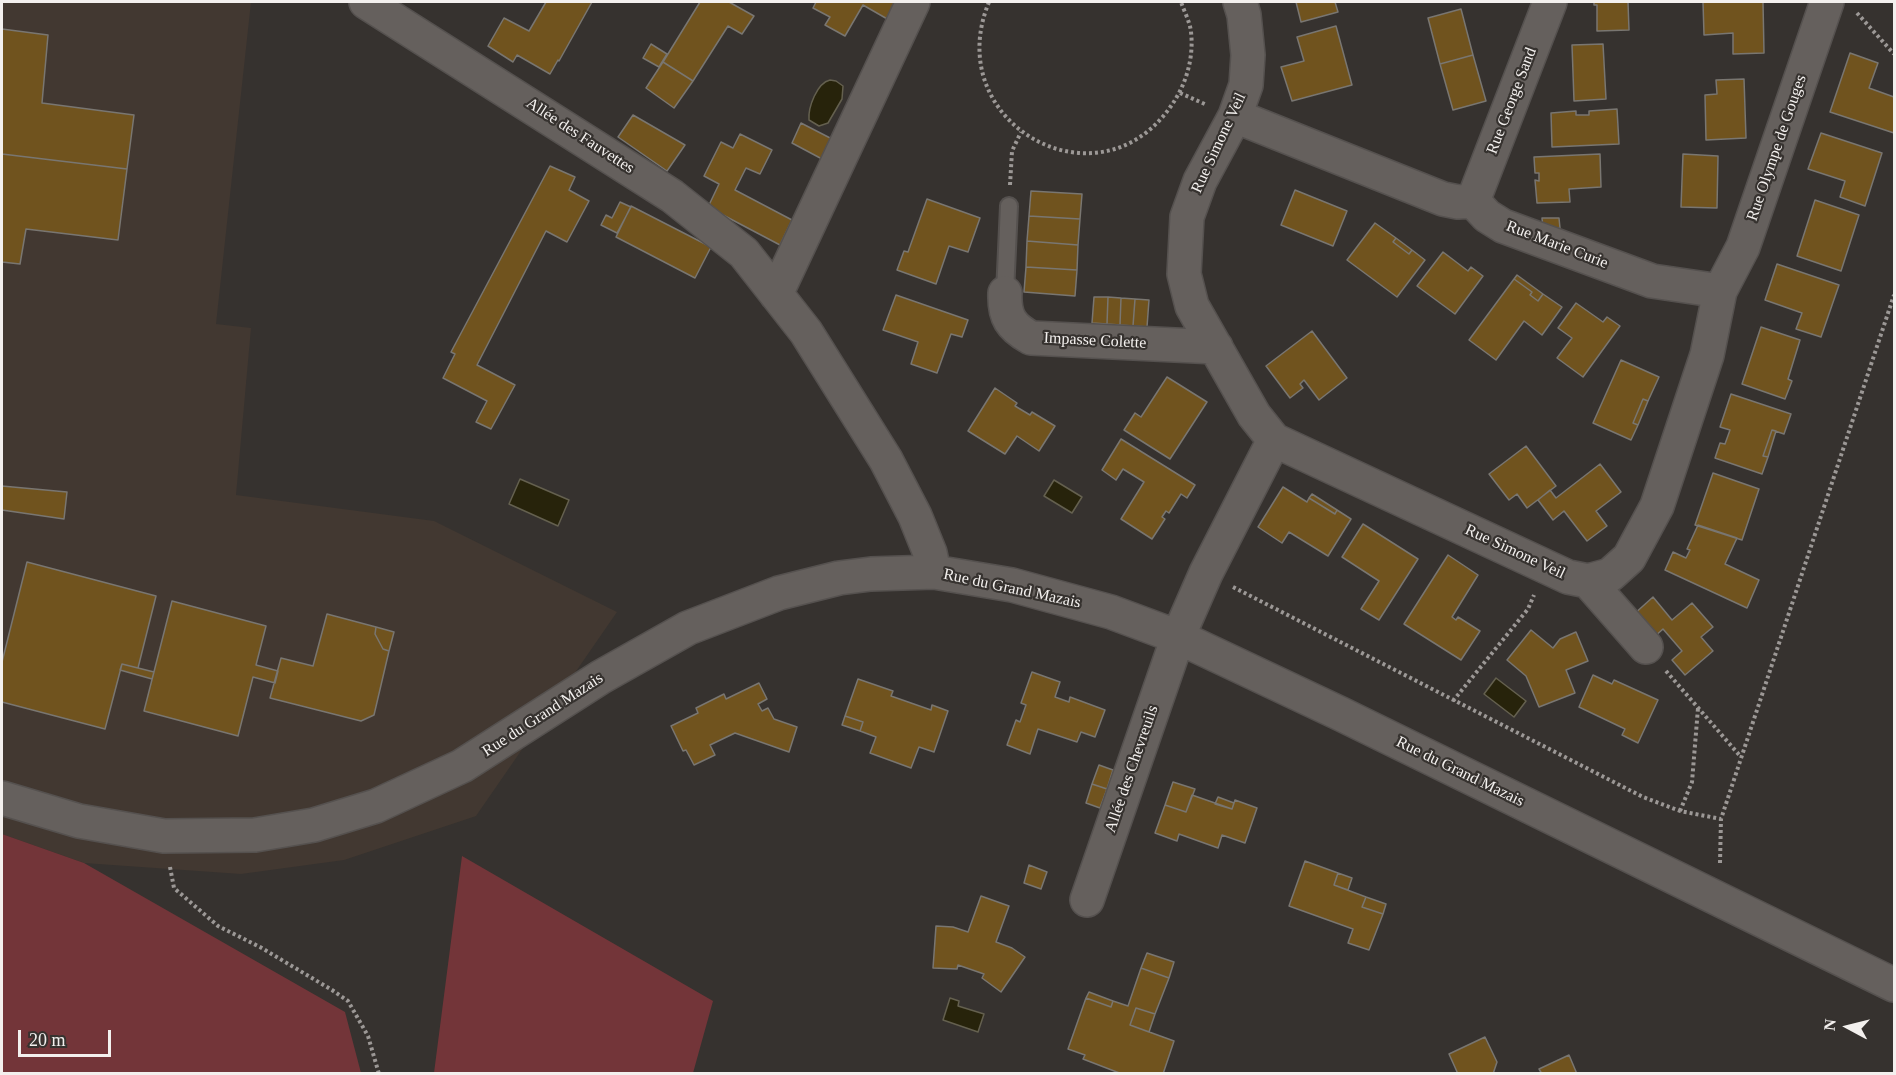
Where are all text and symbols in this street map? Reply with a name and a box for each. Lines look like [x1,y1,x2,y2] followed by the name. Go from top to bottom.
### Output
[1483,45,1541,157] street label: Rue George Sand
[1743,72,1811,224] street label: Rue Olympe de Gouges
[1187,90,1251,196] street label: Rue Simone Veil
[522,94,638,178] street label: Allée des Fauvettes
[1503,217,1611,273] street label: Rue Marie Curie
[1043,329,1147,353] street label: Impasse Colette
[1462,520,1568,584] street label: Rue Simone Veil
[942,565,1082,613] street label: Rue du Grand Mazais
[479,669,607,761] street label: Rue du Grand Mazais
[1101,703,1163,835] street label: Allée des Chevreuils
[1393,733,1527,811] street label: Rue du Grand Mazais
[1818,997,1878,1057] north arrow
[21,1018,114,1056] scale bar
[1820,1018,1839,1032] text: N
[29,1030,66,1050] text: 20 m

